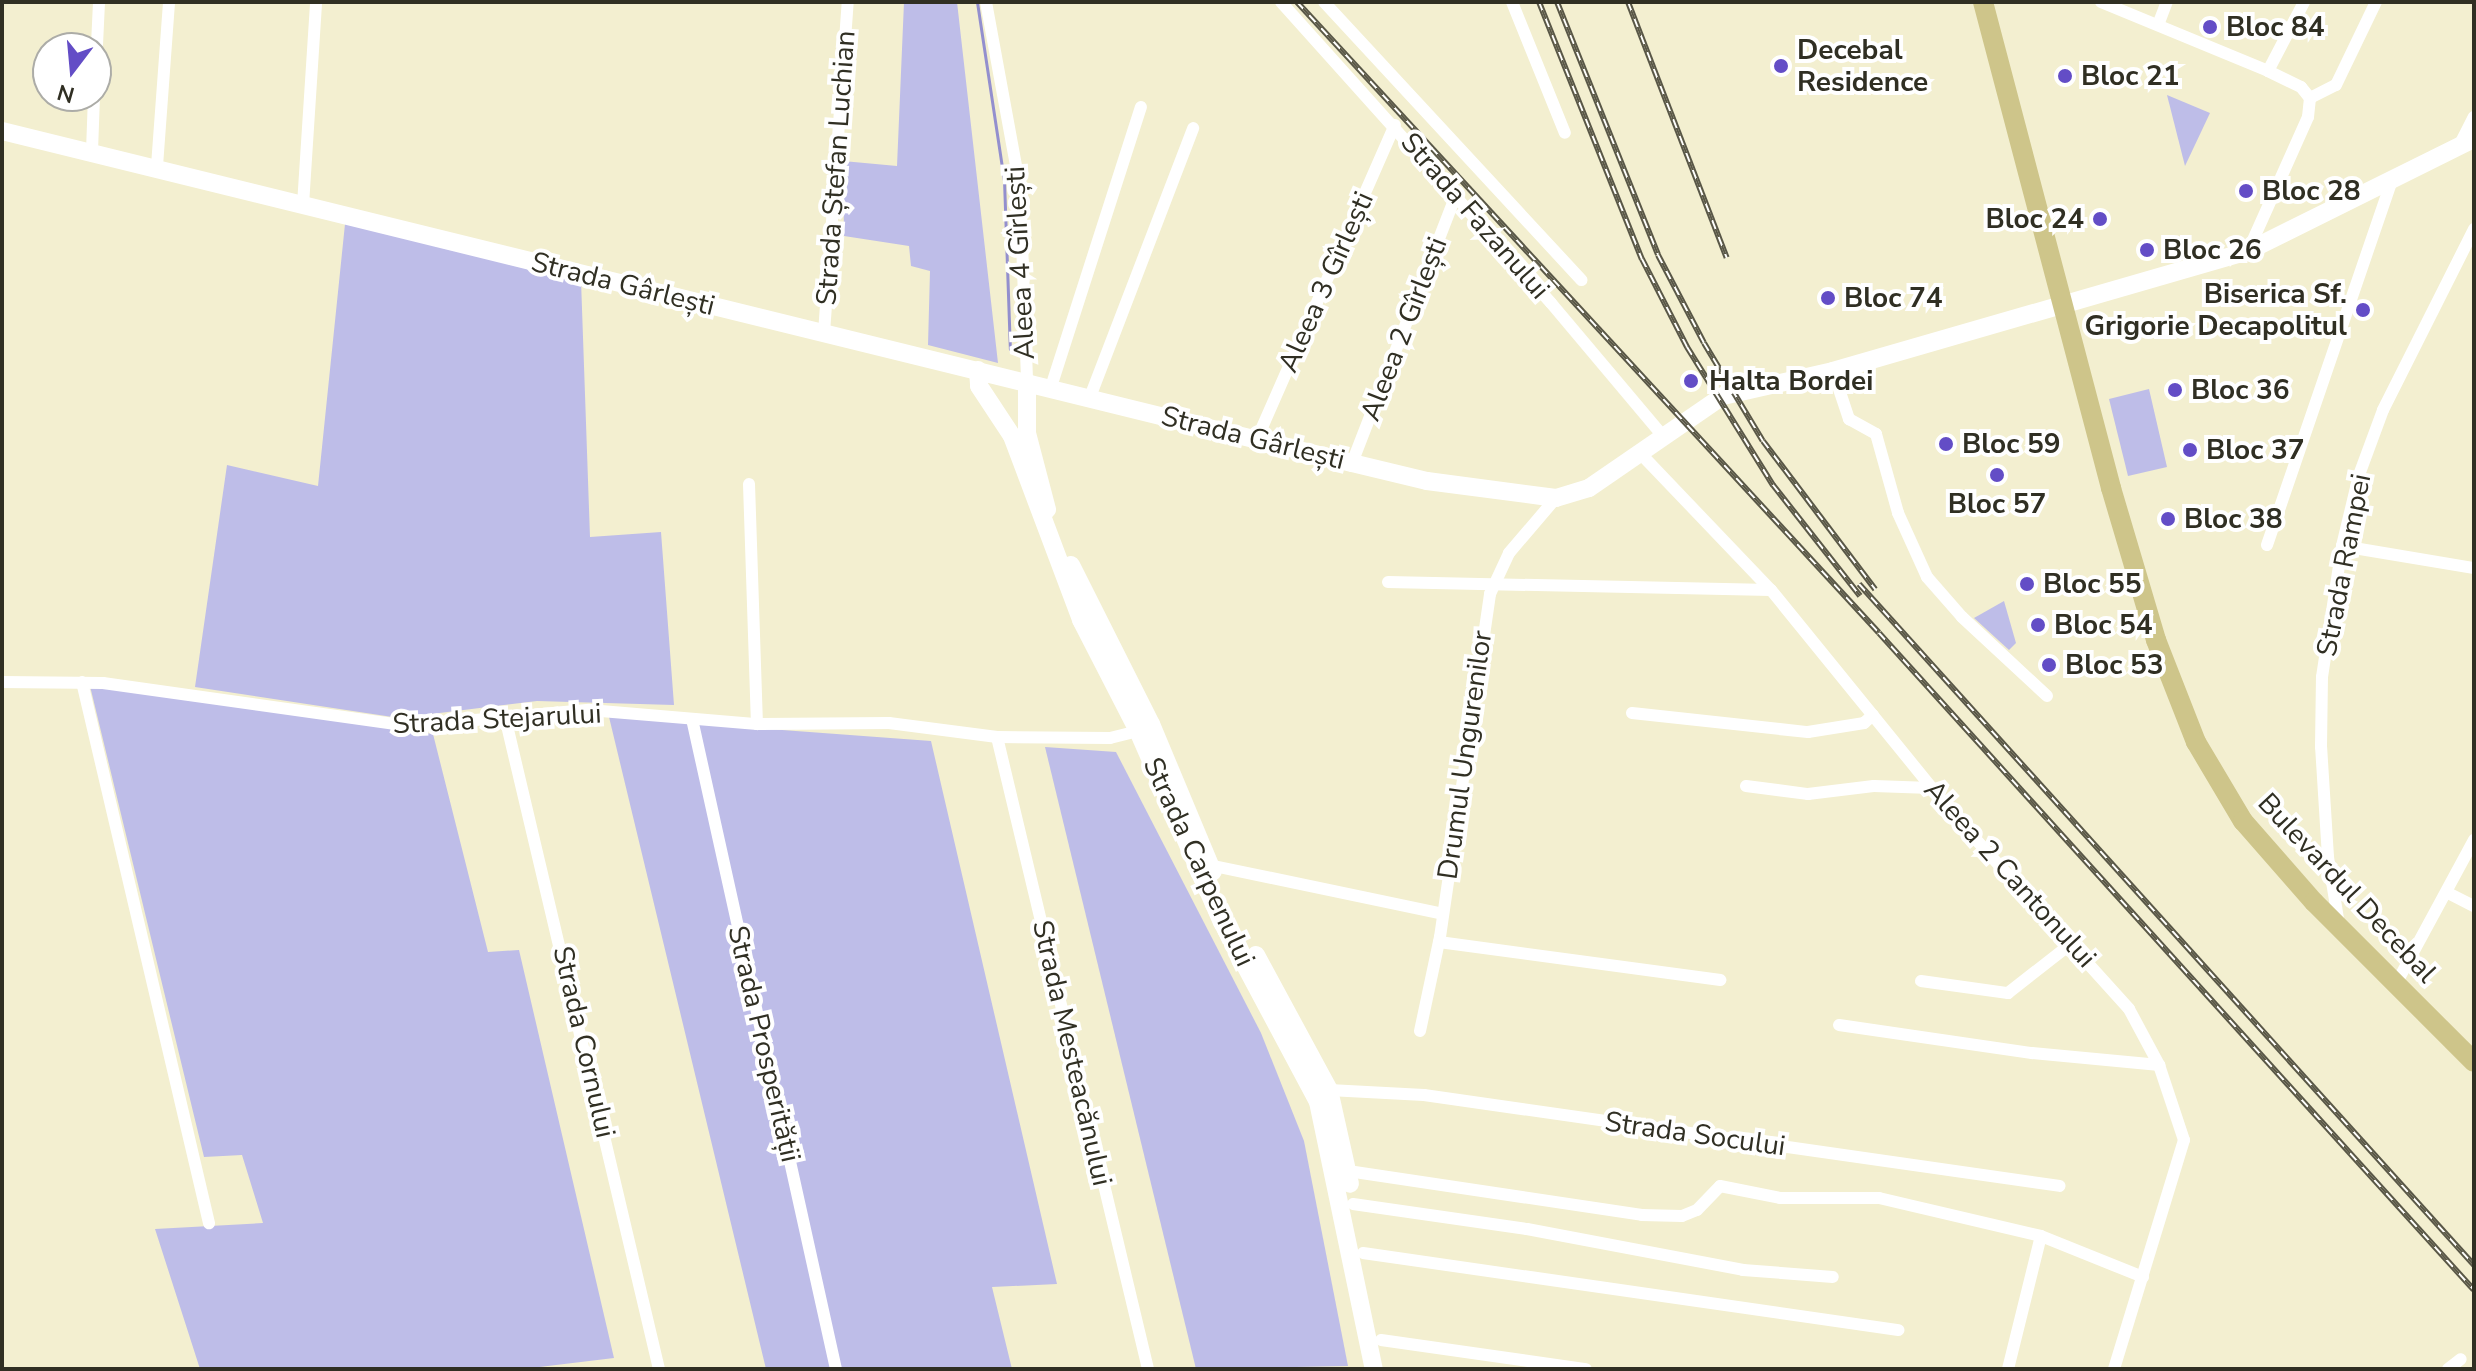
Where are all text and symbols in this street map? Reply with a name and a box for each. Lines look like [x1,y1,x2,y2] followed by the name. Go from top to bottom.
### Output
[2226,10,2325,44] place label: Bloc 84
[2201,18,2219,36] marker: Bloc 84
[810,29,862,307] street label: Strada Ștefan Luchian
[32,32,112,112] north arrow
[1797,33,1928,99] place label: Decebal Residence
[1772,57,1790,75] marker: Decebal Residence
[2081,59,2180,93] place label: Bloc 21
[2056,67,2074,85] marker: Bloc 21
[54,76,78,110] text: N
[1394,126,1556,306] street label: Strada Fazanului
[998,165,1042,361] street label: Aleea 4 Gîrlești
[2262,174,2361,208] place label: Bloc 28
[2237,182,2255,200] marker: Bloc 28
[1271,187,1381,377] street label: Aleea 3 Gîrlești
[1985,202,2084,236] place label: Bloc 24
[2091,210,2109,228] marker: Bloc 24
[1354,232,1454,426] street label: Aleea 2 Gîrlești
[2163,233,2262,267] place label: Bloc 26
[2138,241,2156,259] marker: Bloc 26
[528,245,718,323] street label: Strada Gârlești
[2085,277,2347,343] place label: Biserica Sf. Grigorie Decapolitul
[1844,281,1943,315] place label: Bloc 74
[1819,289,1837,307] marker: Bloc 74
[2354,301,2372,319] marker: Biserica Sf. Grigorie Decapolitul
[1709,364,1873,398] place label: Halta Bordei
[1680,370,1702,392] marker: Halta Bordei
[2191,373,2290,407] place label: Bloc 36
[2166,381,2184,399] marker: Bloc 36
[1158,399,1348,477] street label: Strada Gârlești
[1962,427,2061,461] place label: Bloc 59
[2206,433,2305,467] place label: Bloc 37
[1937,435,1955,453] marker: Bloc 59
[2181,441,2199,459] marker: Bloc 37
[1988,466,2006,484] marker: Bloc 57
[2310,471,2378,659] street label: Strada Rampei
[1948,487,2046,521] place label: Bloc 57
[2184,502,2283,536] place label: Bloc 38
[2159,510,2177,528] marker: Bloc 38
[2043,567,2142,601] place label: Bloc 55
[2018,575,2036,593] marker: Bloc 55
[2054,608,2153,642] place label: Bloc 54
[2029,616,2047,634] marker: Bloc 54
[1431,628,1499,882] street label: Drumul Ungurenilor
[2065,648,2164,682] place label: Bloc 53
[2040,656,2058,674] marker: Bloc 53
[392,697,602,741] street label: Strada Stejarului
[1136,752,1262,972] street label: Strada Carpenului
[1917,773,2103,975] street label: Aleea 2 Cantonului
[2251,786,2443,990] street label: Bulevardul Decebal
[1025,917,1119,1189] street label: Strada Mesteacănului
[720,923,808,1165] street label: Strada Prosperității
[546,943,622,1141] street label: Strada Cornului
[1603,1105,1787,1163] street label: Strada Socului

